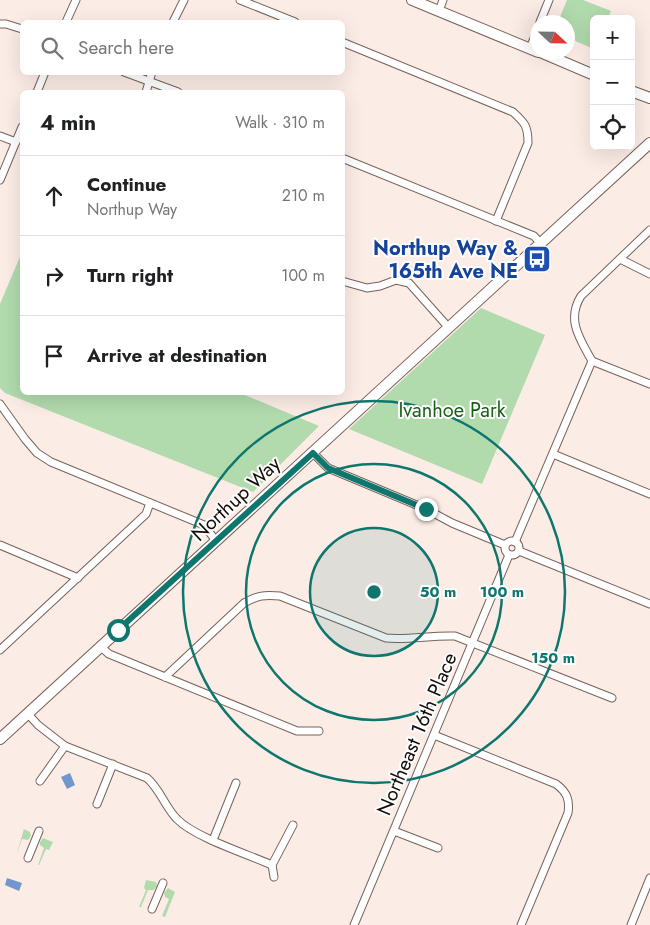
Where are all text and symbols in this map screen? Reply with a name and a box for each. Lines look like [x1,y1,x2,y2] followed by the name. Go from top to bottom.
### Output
[530,15,575,60] north arrow
[590,15,635,150] map controls
[590,15,635,60] button: +
[20,20,345,75] search box
[38,34,66,62] icon: search
[78,34,174,61] text: Search here
[590,60,635,105] button: −
[590,105,635,150] button: locate
[40,108,96,138] text: 4 min
[235,111,325,134] text: Walk · 310 m
[87,171,166,198] text: Continue
[40,182,68,210] icon: ahead
[282,184,325,207] text: 210 m
[87,198,177,221] text: Northup Way
[373,234,518,286] place label: Northup Way & 165th Ave NE
[522,244,552,274] bus stop icon: Northup Way & 165th Ave NE
[40,262,68,290] icon: right
[87,262,173,289] text: Turn right
[281,264,325,287] text: 100 m
[40,342,68,370] icon: arrive
[87,342,267,369] text: Arrive at destination
[398,396,506,425] park label: Ivanhoe Park
[185,450,287,548] street label: Northup Way
[415,498,438,521] route end
[420,581,456,603] text: 50 m
[480,581,524,603] text: 100 m
[365,583,383,601] centre of rings
[107,619,130,642] route start
[531,647,575,669] text: 150 m
[370,648,464,820] street label: Northeast 16th Place

